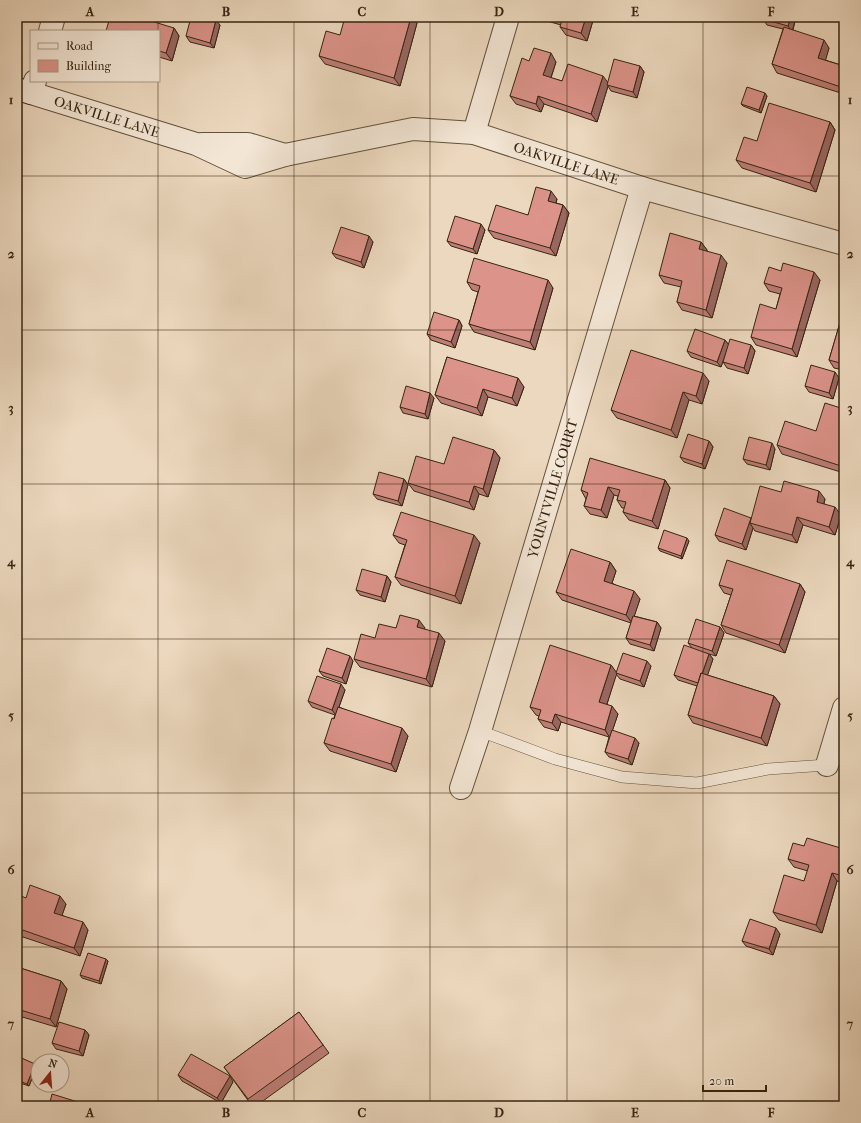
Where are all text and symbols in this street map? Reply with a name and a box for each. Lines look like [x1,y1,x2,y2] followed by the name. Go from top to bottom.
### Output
[85,4,95,19] text: A
[222,4,231,19] text: B
[358,4,367,19] text: C
[494,4,504,19] text: D
[631,4,639,19] text: E
[767,4,775,19] text: F
[30,30,160,82] legend
[66,39,93,53] text: Road
[66,59,111,73] text: Building
[9,92,14,107] text: 1
[848,92,853,107] text: 1
[52,93,162,141] street label: OAKVILLE LANE
[511,139,621,189] street label: OAKVILLE LANE
[8,246,15,261] text: 2
[847,246,854,261] text: 2
[8,400,14,416] text: 3
[847,400,853,416] text: 3
[524,417,582,561] street label: YOUNTVILLE COURT
[6,554,16,570] text: 4
[845,554,855,570] text: 4
[8,708,14,723] text: 5
[847,708,853,723] text: 5
[7,862,15,877] text: 6
[846,862,854,877] text: 6
[7,1016,15,1031] text: 7
[846,1016,854,1031] text: 7
[30,1053,70,1093] north arrow
[47,1056,59,1072] text: N
[703,1067,766,1093] scale bar
[709,1074,734,1088] text: 20 m
[85,1105,95,1120] text: A
[222,1105,231,1120] text: B
[358,1105,367,1120] text: C
[494,1105,504,1120] text: D
[631,1105,639,1120] text: E
[767,1105,775,1120] text: F

